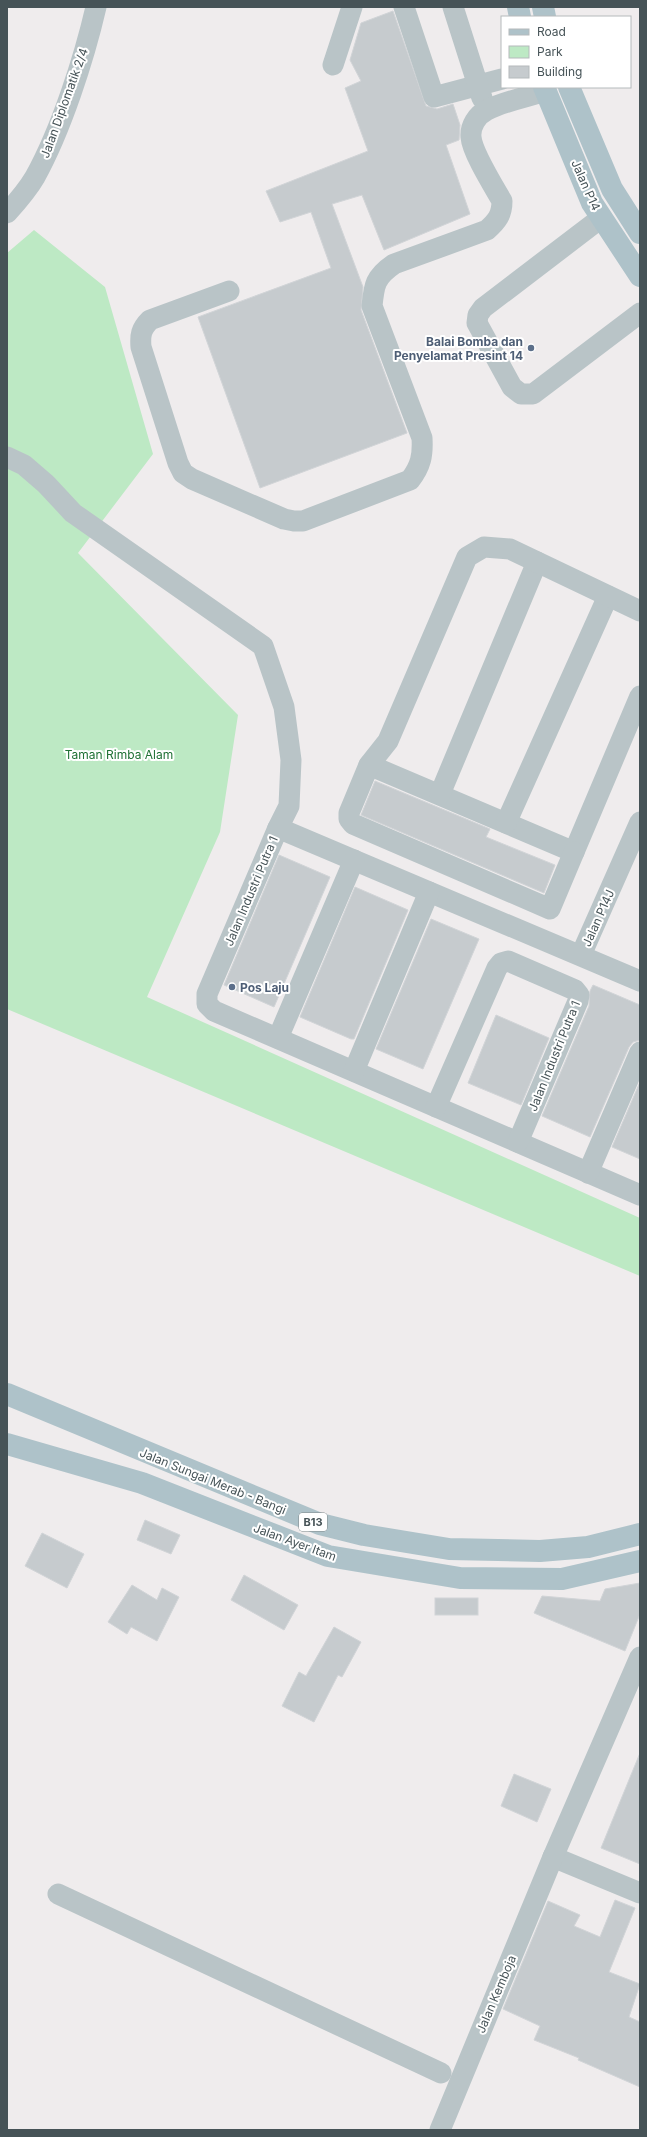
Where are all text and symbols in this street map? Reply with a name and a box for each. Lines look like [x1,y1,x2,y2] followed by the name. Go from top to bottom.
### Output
[501,16,631,88] legend
[537,24,566,39] text: Road
[537,44,563,59] text: Park
[37,46,91,160] street label: Jalan Diplomatik 2/4
[537,64,582,79] text: Building
[568,157,604,213] street label: Jalan P14
[394,334,523,363] place label: Balai Bomba dan Penyelamat Presint 14
[526,343,536,353] marker: Balai Bomba dan Penyelamat Presint 14
[65,747,173,762] park label: Taman Rimba Alam
[221,834,281,948] street label: Jalan Industri Putra 1
[579,887,617,949] street label: Jalan P14J
[240,980,289,995] place label: Pos Laju
[227,982,237,992] marker: Pos Laju
[525,999,583,1113] street label: Jalan Industri Putra 1
[138,1445,288,1517] street label: Jalan Sungai Merab - Bangi
[299,1513,327,1531] road number: B13
[251,1520,339,1564] street label: Jalan Ayer Itam
[473,1953,519,2035] street label: Jalan Kemboja

